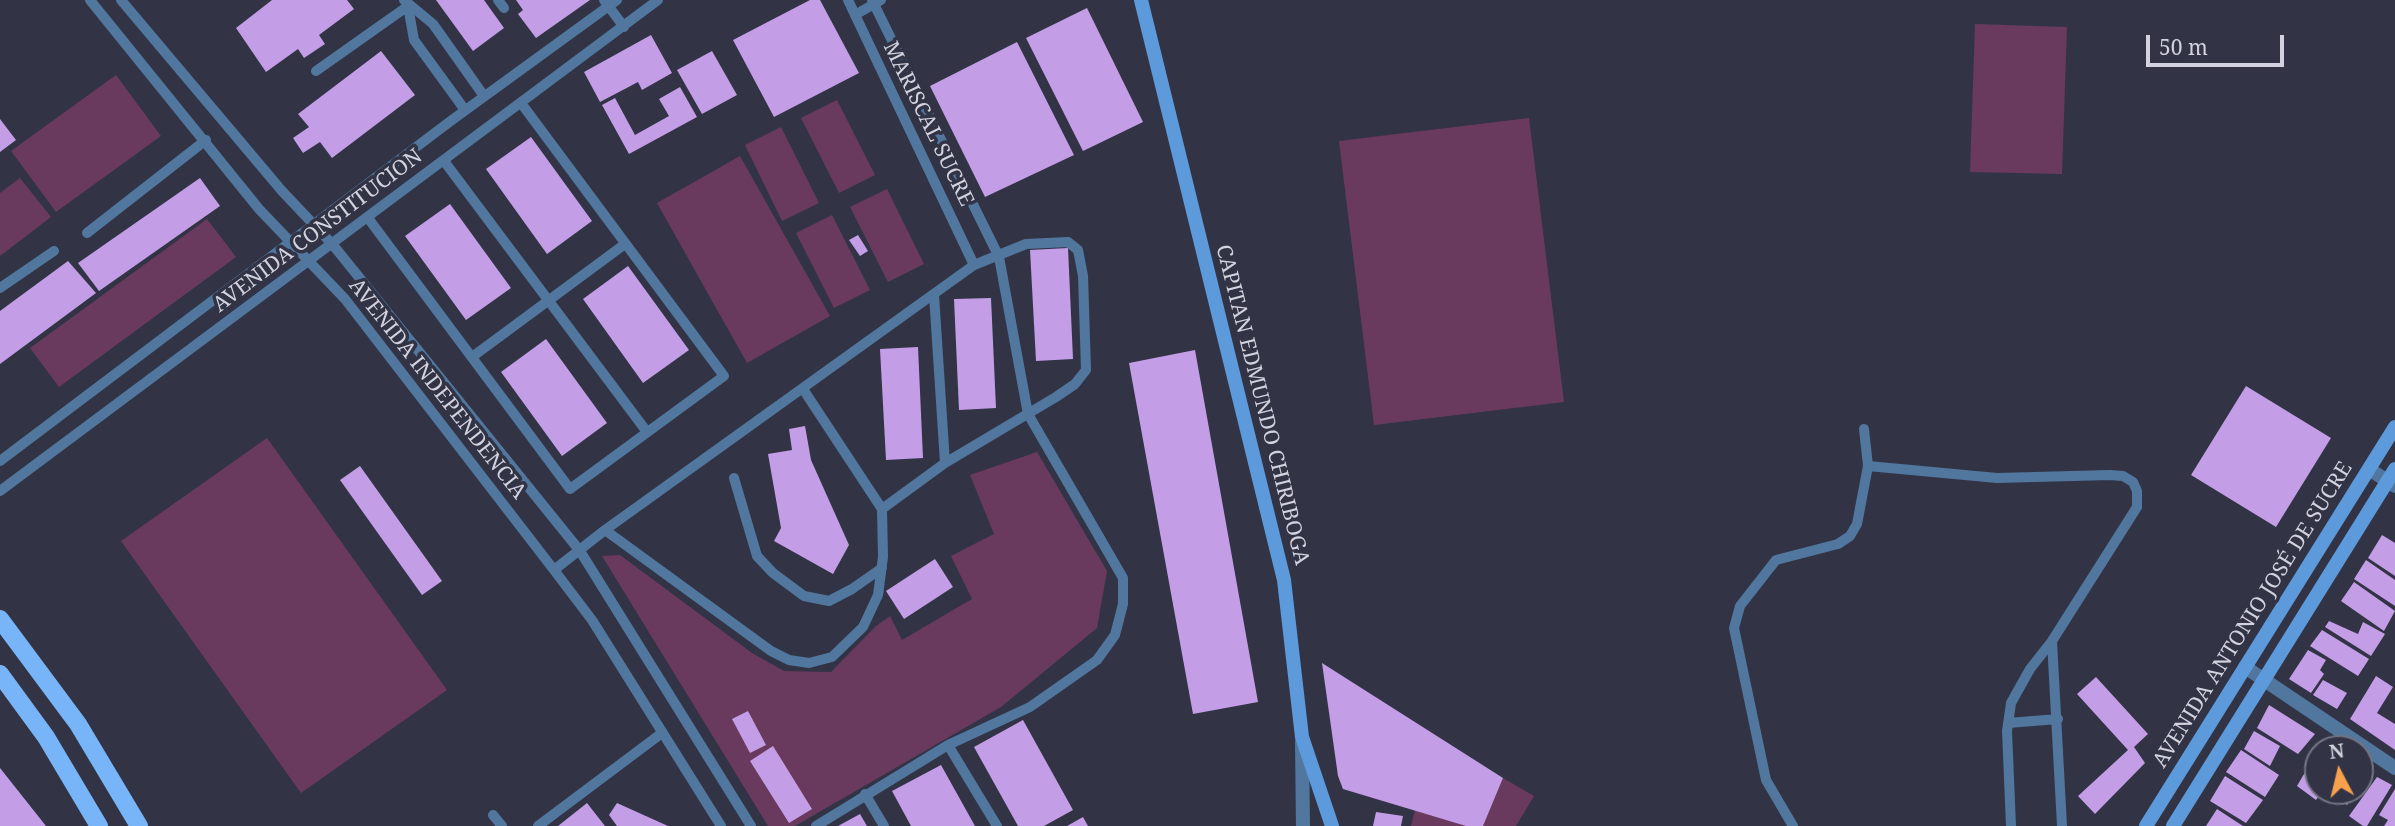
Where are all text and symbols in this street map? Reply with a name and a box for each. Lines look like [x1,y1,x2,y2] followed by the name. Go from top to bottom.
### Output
[2150,21,2288,65] scale bar
[2159,33,2208,61] text: 50 m
[877,38,979,210] street label: MARISCAL SUCRE
[208,144,428,318] street label: AVENIDA CONSTITUCION
[1210,242,1314,568] street label: CAPITAN EDMUNDO CHIRIBOGA
[343,274,531,504] street label: AVENIDA INDEPENDENCIA
[2148,457,2358,773] street label: AVENIDA ANTONIO JOSÉ DE SUCRE
[2304,735,2374,805] north arrow

